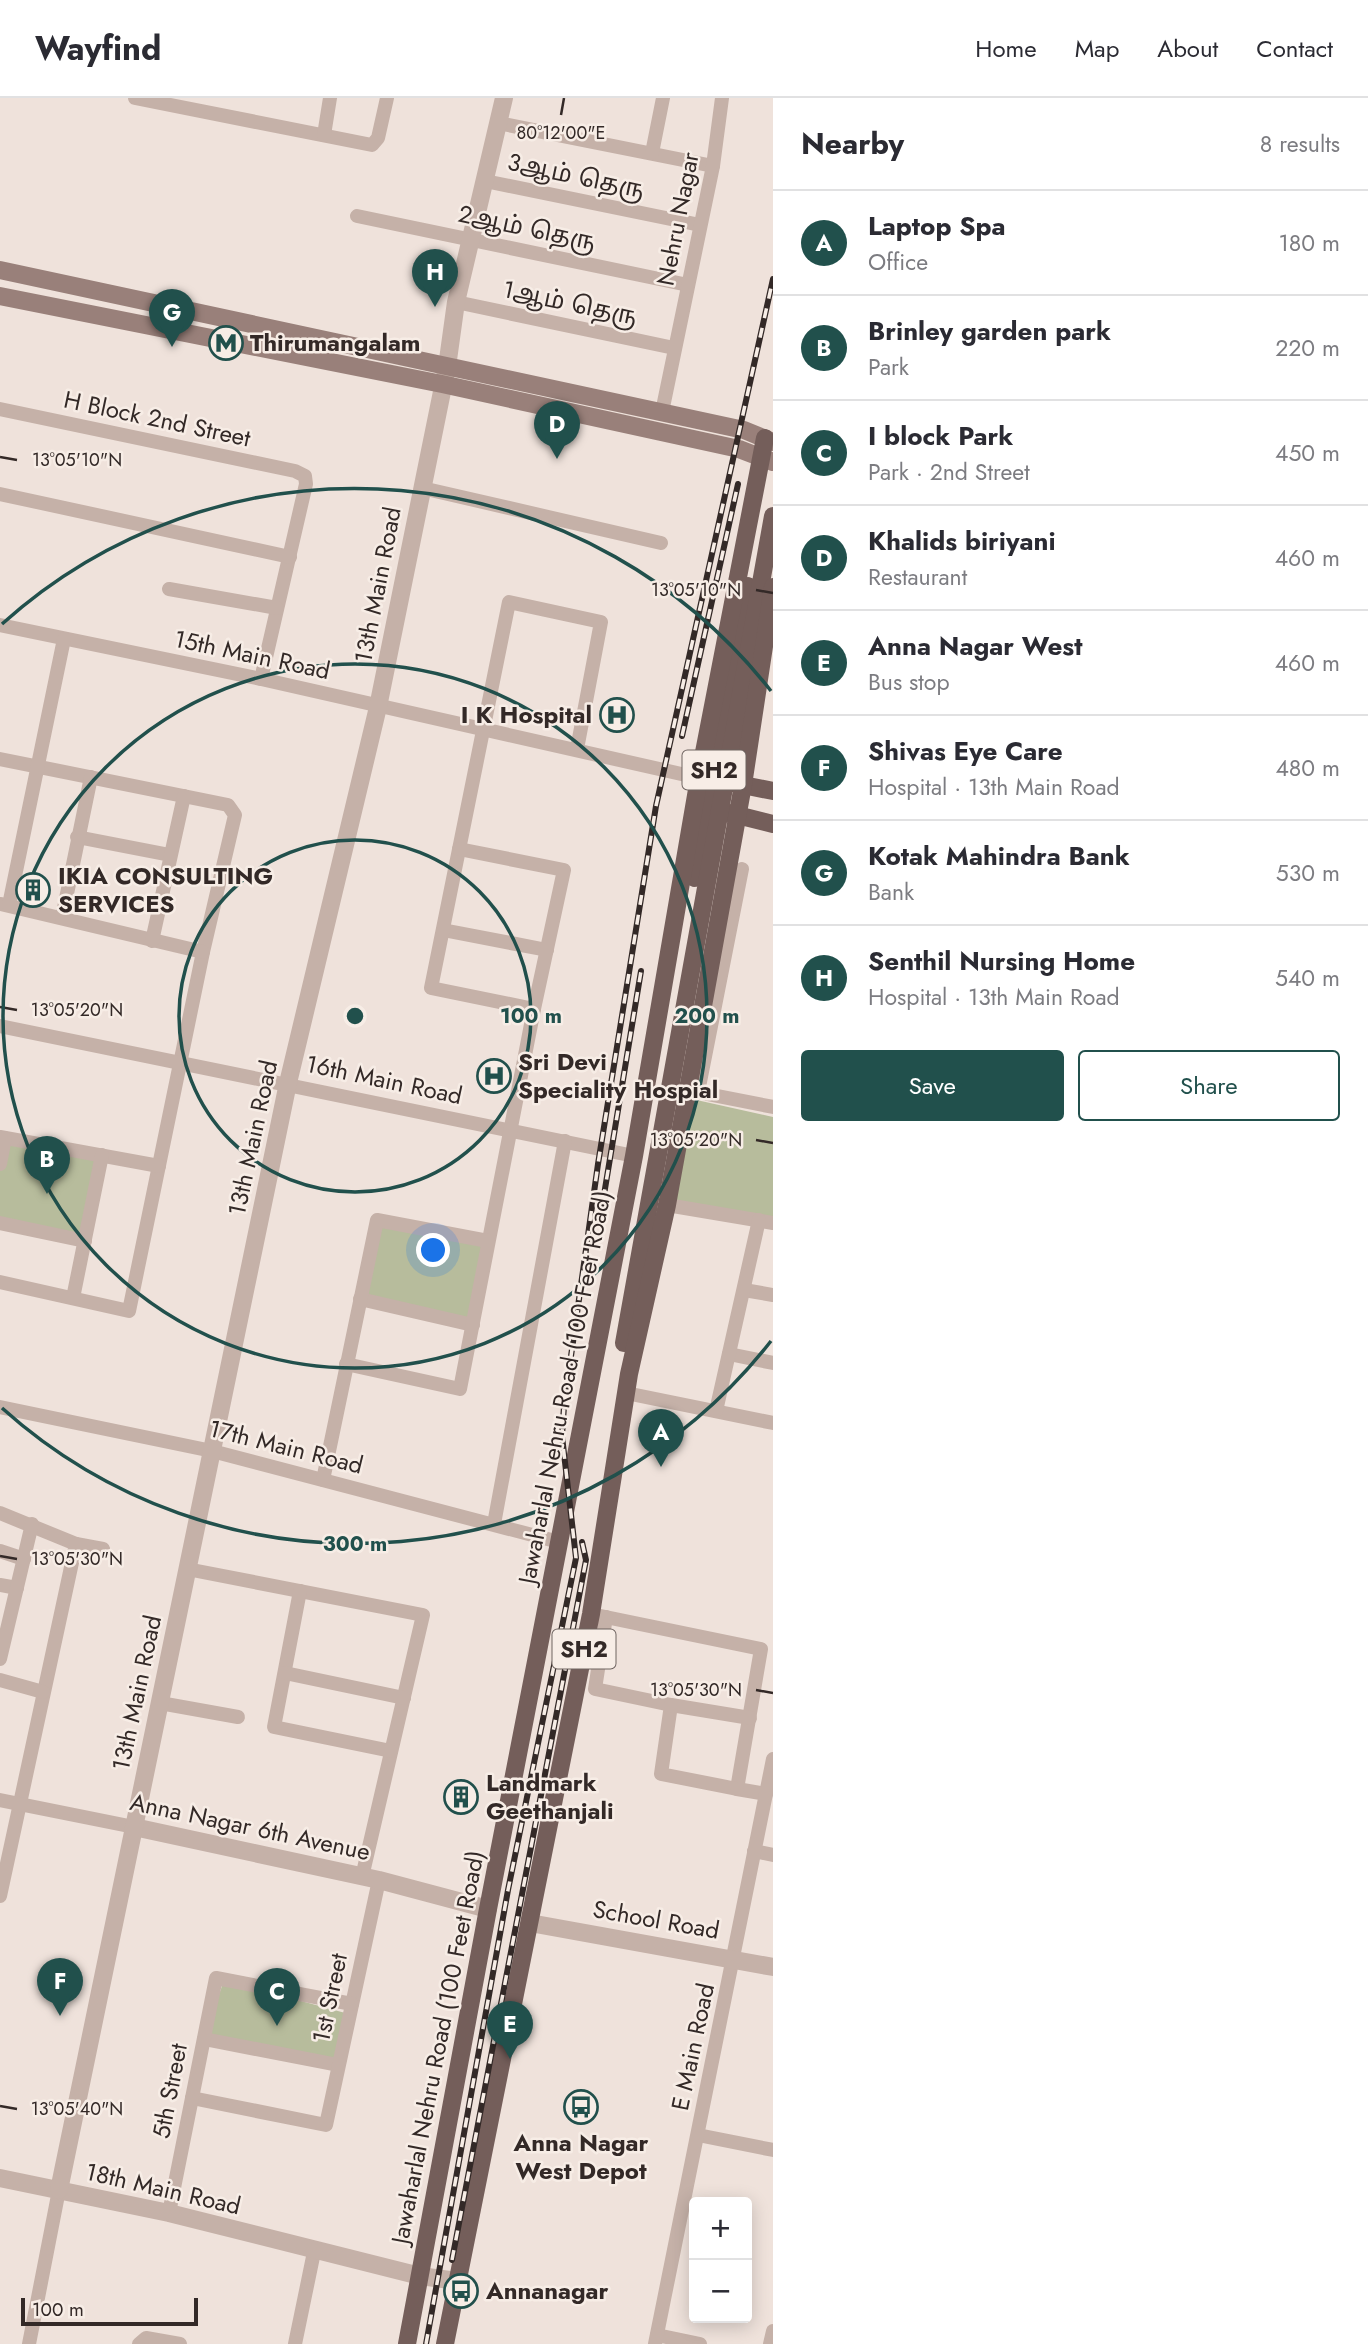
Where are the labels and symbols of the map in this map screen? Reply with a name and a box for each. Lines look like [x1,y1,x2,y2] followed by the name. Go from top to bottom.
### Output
[517,120,605,146] text: 80°12'00"E
[504,144,648,207] street label: 3ஆம் தெரு
[647,148,708,289] street label: Nehru Nagar
[455,196,599,259] street label: 2ஆம் தெரு
[412,249,458,307] pin: H
[500,271,641,334] street label: 1ஆம் தெரு
[149,289,195,347] pin: G
[207,324,245,362] metro station icon: Thirumangalam
[250,325,421,360] place label: Thirumangalam
[61,382,254,455] street label: H Block 2nd Street
[534,401,580,459] pin: D
[32,447,122,473] text: 13°05'10"N
[345,504,410,666] street label: 13th Main Road
[651,577,741,603] text: 13°05'10"N
[171,621,333,688] street label: 15th Main Road
[598,696,636,734] hospital icon: I K Hospital
[461,697,592,732] place label: I K Hospital
[682,750,746,790] road number: SH2
[58,858,273,921] place label: IKIA CONSULTING SERVICES
[14,871,52,909] building icon: IKIA CONSULTING SERVICES
[31,997,123,1023] text: 13°05'20"N
[500,1001,562,1031] text: 100 m
[674,1001,740,1031] text: 200 m
[343,1004,367,1028] centre of rings
[518,1044,718,1107] place label: Sri Devi Speciality Hospial
[303,1046,465,1113] street label: 16th Main Road
[219,1057,286,1219] street label: 13th Main Road
[475,1057,513,1095] hospital icon: Sri Devi Speciality Hospial
[650,1127,742,1153] text: 13°05'20"N
[24,1136,70,1194] pin: B
[509,1187,620,1590] street label: Jawaharlal Nehru Road (100 Feet Road)
[416,1233,450,1267] your location
[638,1409,684,1467] pin: A
[205,1410,367,1483] street label: 17th Main Road
[323,1529,387,1559] text: 300 m
[31,1546,123,1572] text: 13°05'30"N
[103,1612,170,1774] street label: 13th Main Road
[552,1630,616,1668] road number: SH2
[650,1677,742,1703] text: 13°05'30"N
[486,1765,614,1828] place label: Landmark Geethanjali
[442,1778,480,1816] building icon: Landmark Geethanjali
[127,1784,373,1869] street label: Anna Nagar 6th Avenue
[382,1847,493,2250] street label: Jawaharlal Nehru Road (100 Feet Road)
[590,1891,722,1948] street label: School Road
[303,1950,356,2046] street label: 1st Street
[37,1958,83,2016] pin: F
[254,1968,300,2026] pin: C
[662,1980,723,2114] street label: E Main Road
[487,2001,533,2059] pin: E
[143,2040,196,2142] street label: 5th Street
[562,2088,600,2126] bus stop icon: Anna Nagar West Depot
[31,2096,123,2122] text: 13°05'40"N
[513,2125,649,2188] place label: Anna Nagar West Depot
[82,2154,244,2223] street label: 18th Main Road
[442,2272,480,2310] bus stop icon: Annanagar
[485,2273,608,2308] place label: Annanagar
[21,2295,198,2327] scale bar

